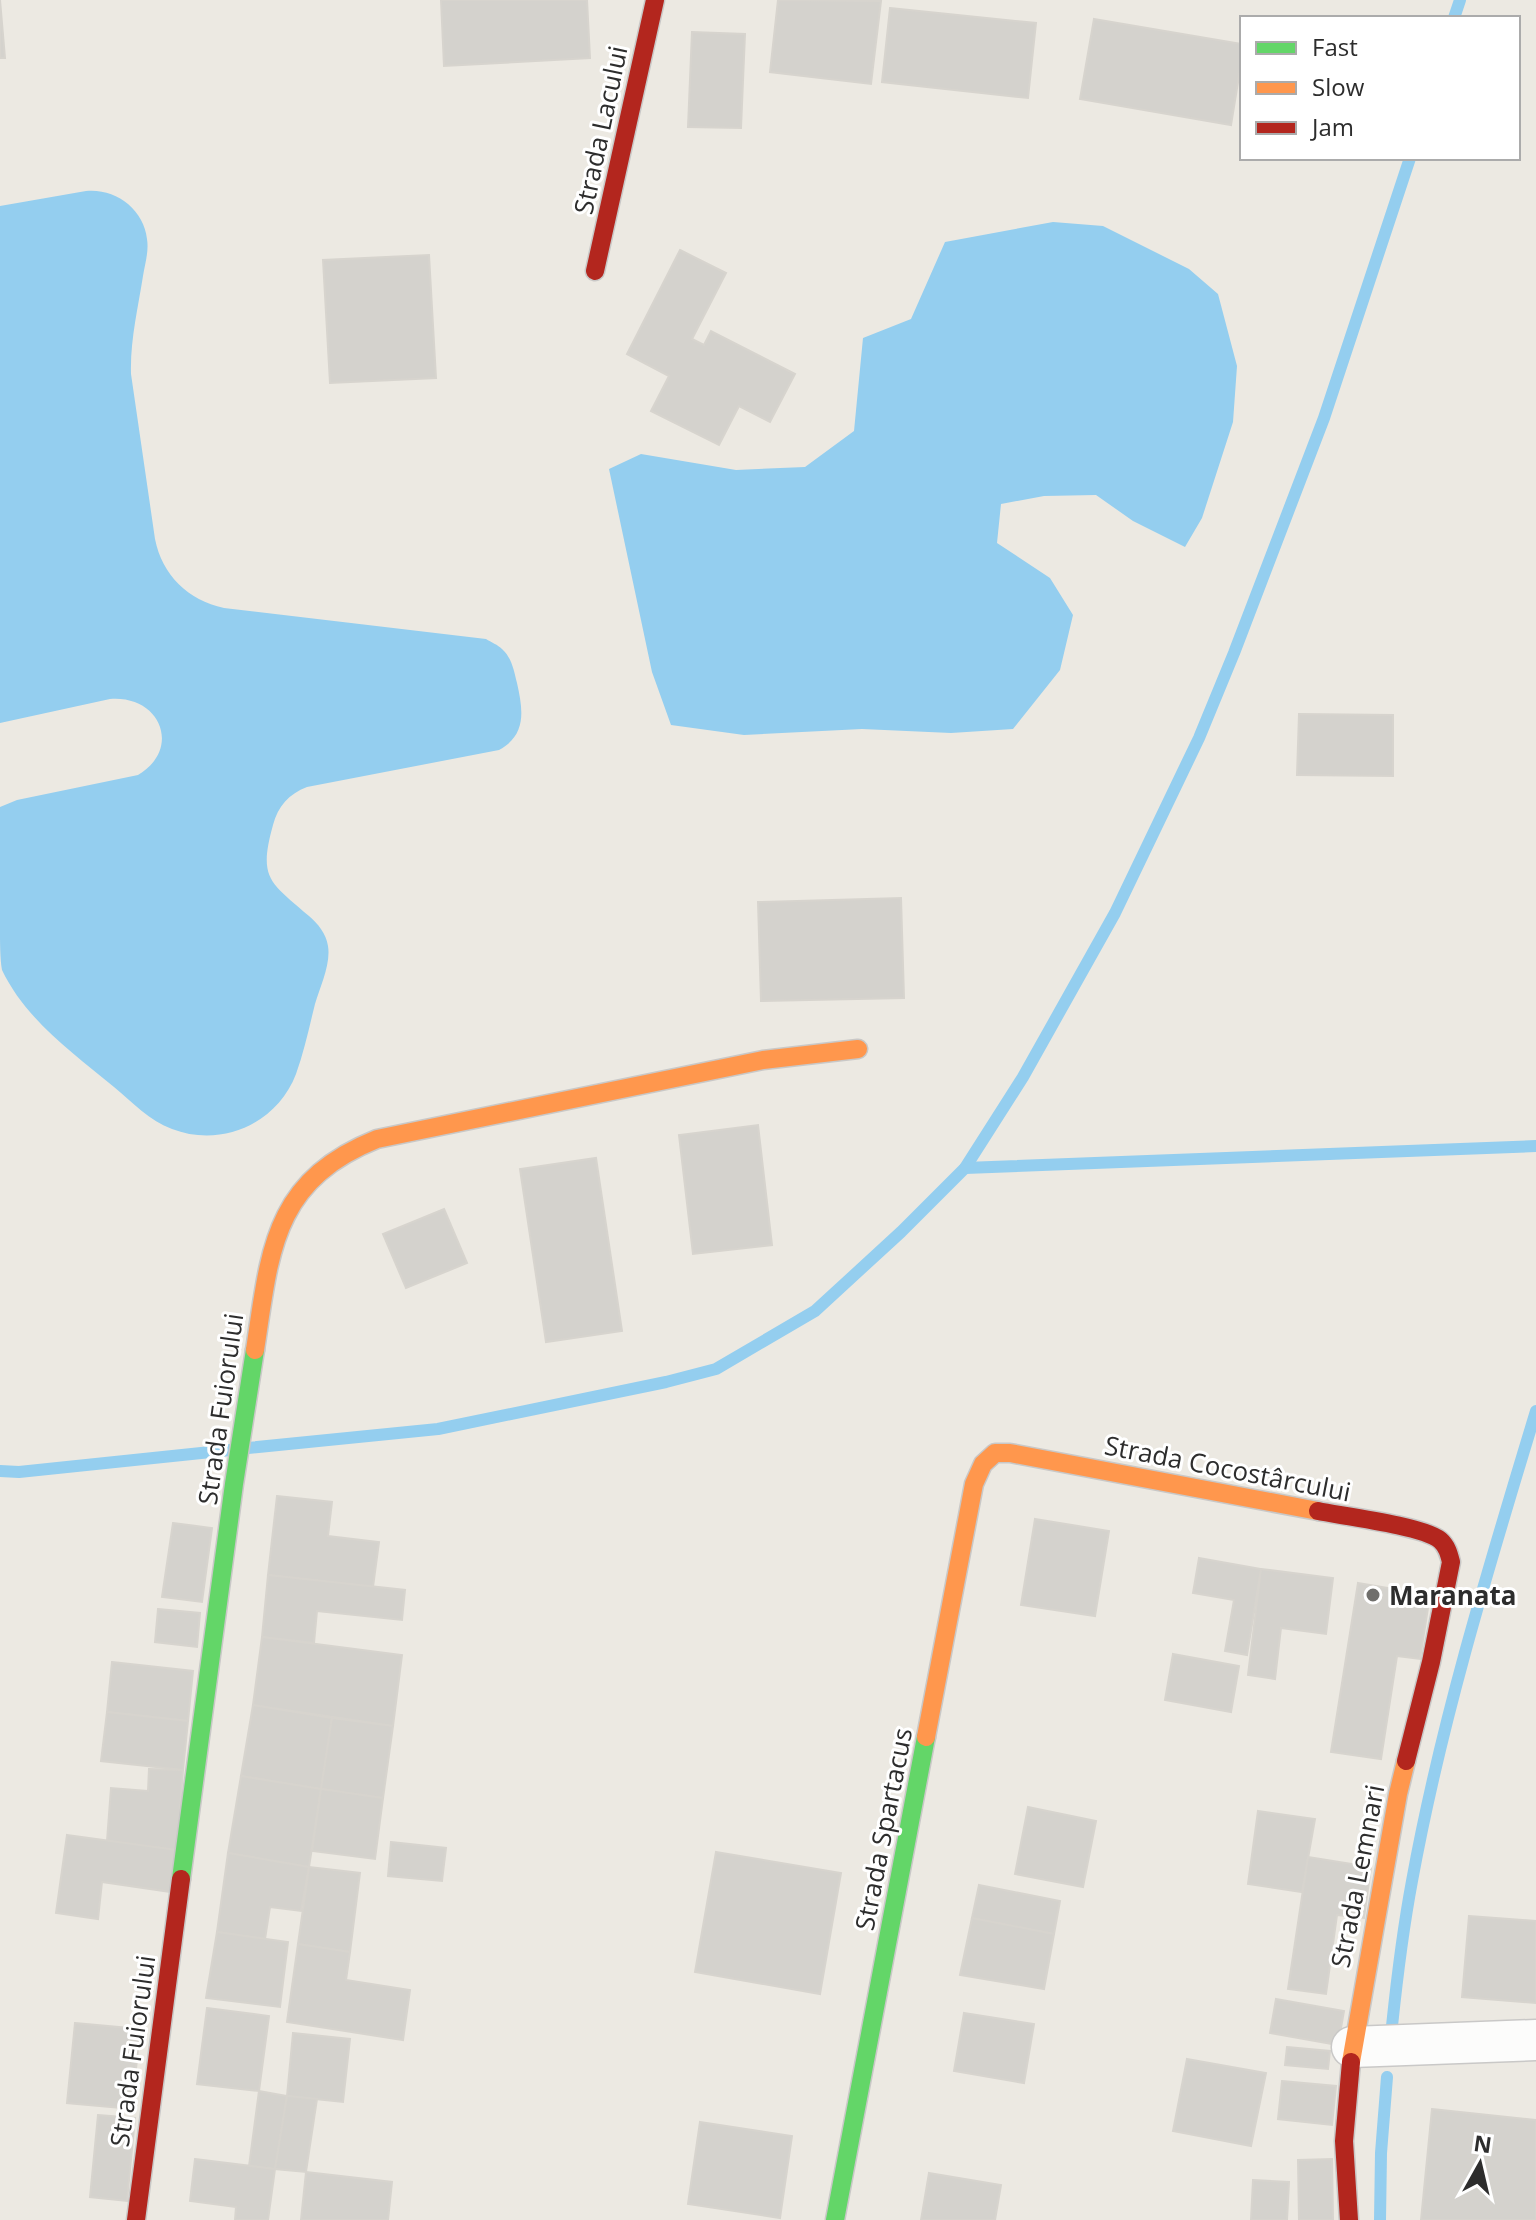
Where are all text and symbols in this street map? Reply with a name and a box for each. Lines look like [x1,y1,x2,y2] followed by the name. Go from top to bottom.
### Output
[1240,16,1520,160] legend
[1312,30,1358,63] text: Fast
[565,43,635,217] street label: Strada Lacului
[1312,70,1365,103] text: Slow
[1310,110,1354,143] text: Jam
[189,1311,251,1507] street label: Strada Fuiorului
[1102,1426,1354,1510] street label: Strada Cocostârcului
[1389,1577,1517,1613] place label: Maranata
[1364,1586,1382,1604] marker: Maranata
[846,1725,920,1933] street label: Strada Spartacus
[1322,1782,1392,1970] street label: Strada Lemnari
[101,1953,163,2149] street label: Strada Fuiorului
[1440,2124,1520,2204] north arrow
[1472,2127,1494,2159] text: N

